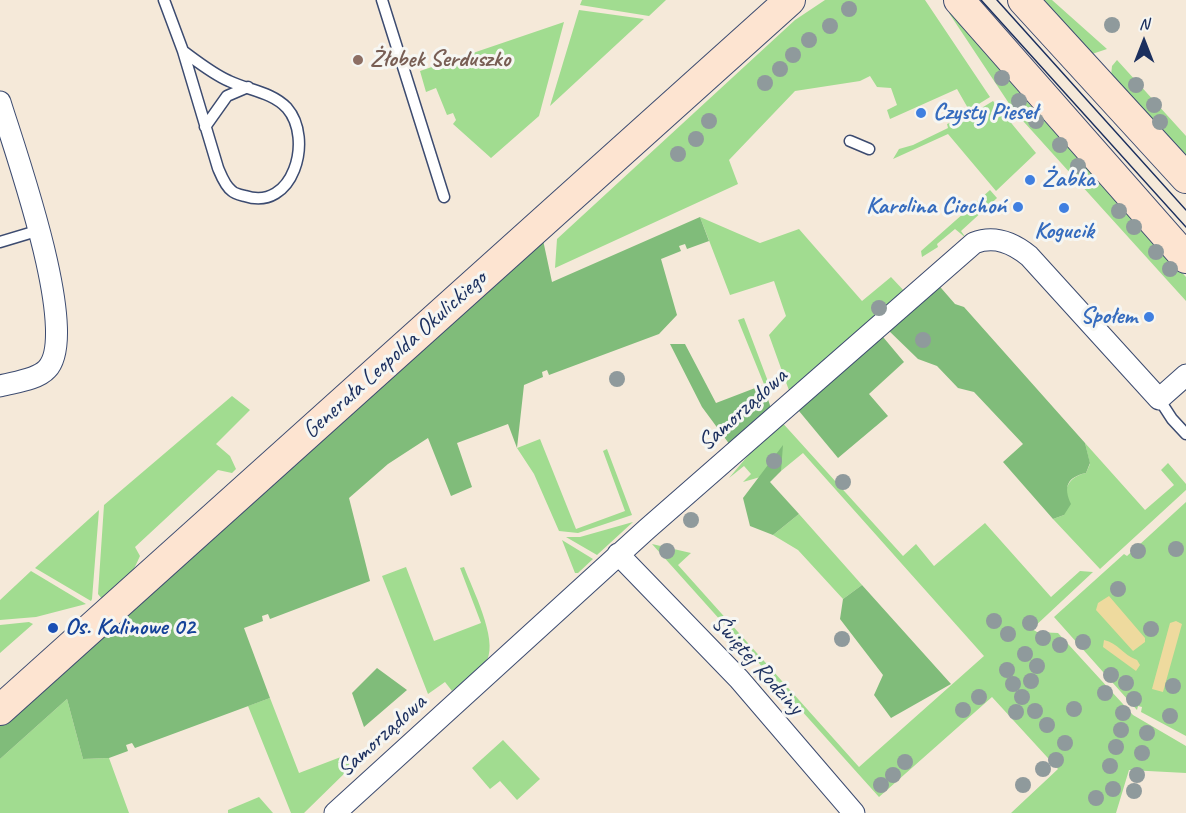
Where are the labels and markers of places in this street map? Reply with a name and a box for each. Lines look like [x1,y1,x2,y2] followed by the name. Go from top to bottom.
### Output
[370,46,510,74] place label: Żłobek Serduszko
[351,53,365,67] marker: Żłobek Serduszko
[933,99,1037,127] place label: Czysty Pieseł
[914,106,928,120] marker: Czysty Pieseł
[1042,166,1095,194] place label: Żabka
[1023,173,1037,187] marker: Żabka
[866,193,1006,221] place label: Karolina Ciochoń
[1011,200,1025,214] marker: Karolina Ciochoń
[1057,201,1071,215] marker: Kogucik
[1034,218,1094,246] place label: Kogucik
[1080,303,1137,331] place label: Społem
[1142,310,1156,324] marker: Społem
[65,614,195,642] place label: Os. Kalinowe 02
[46,621,60,635] marker: Os. Kalinowe 02

